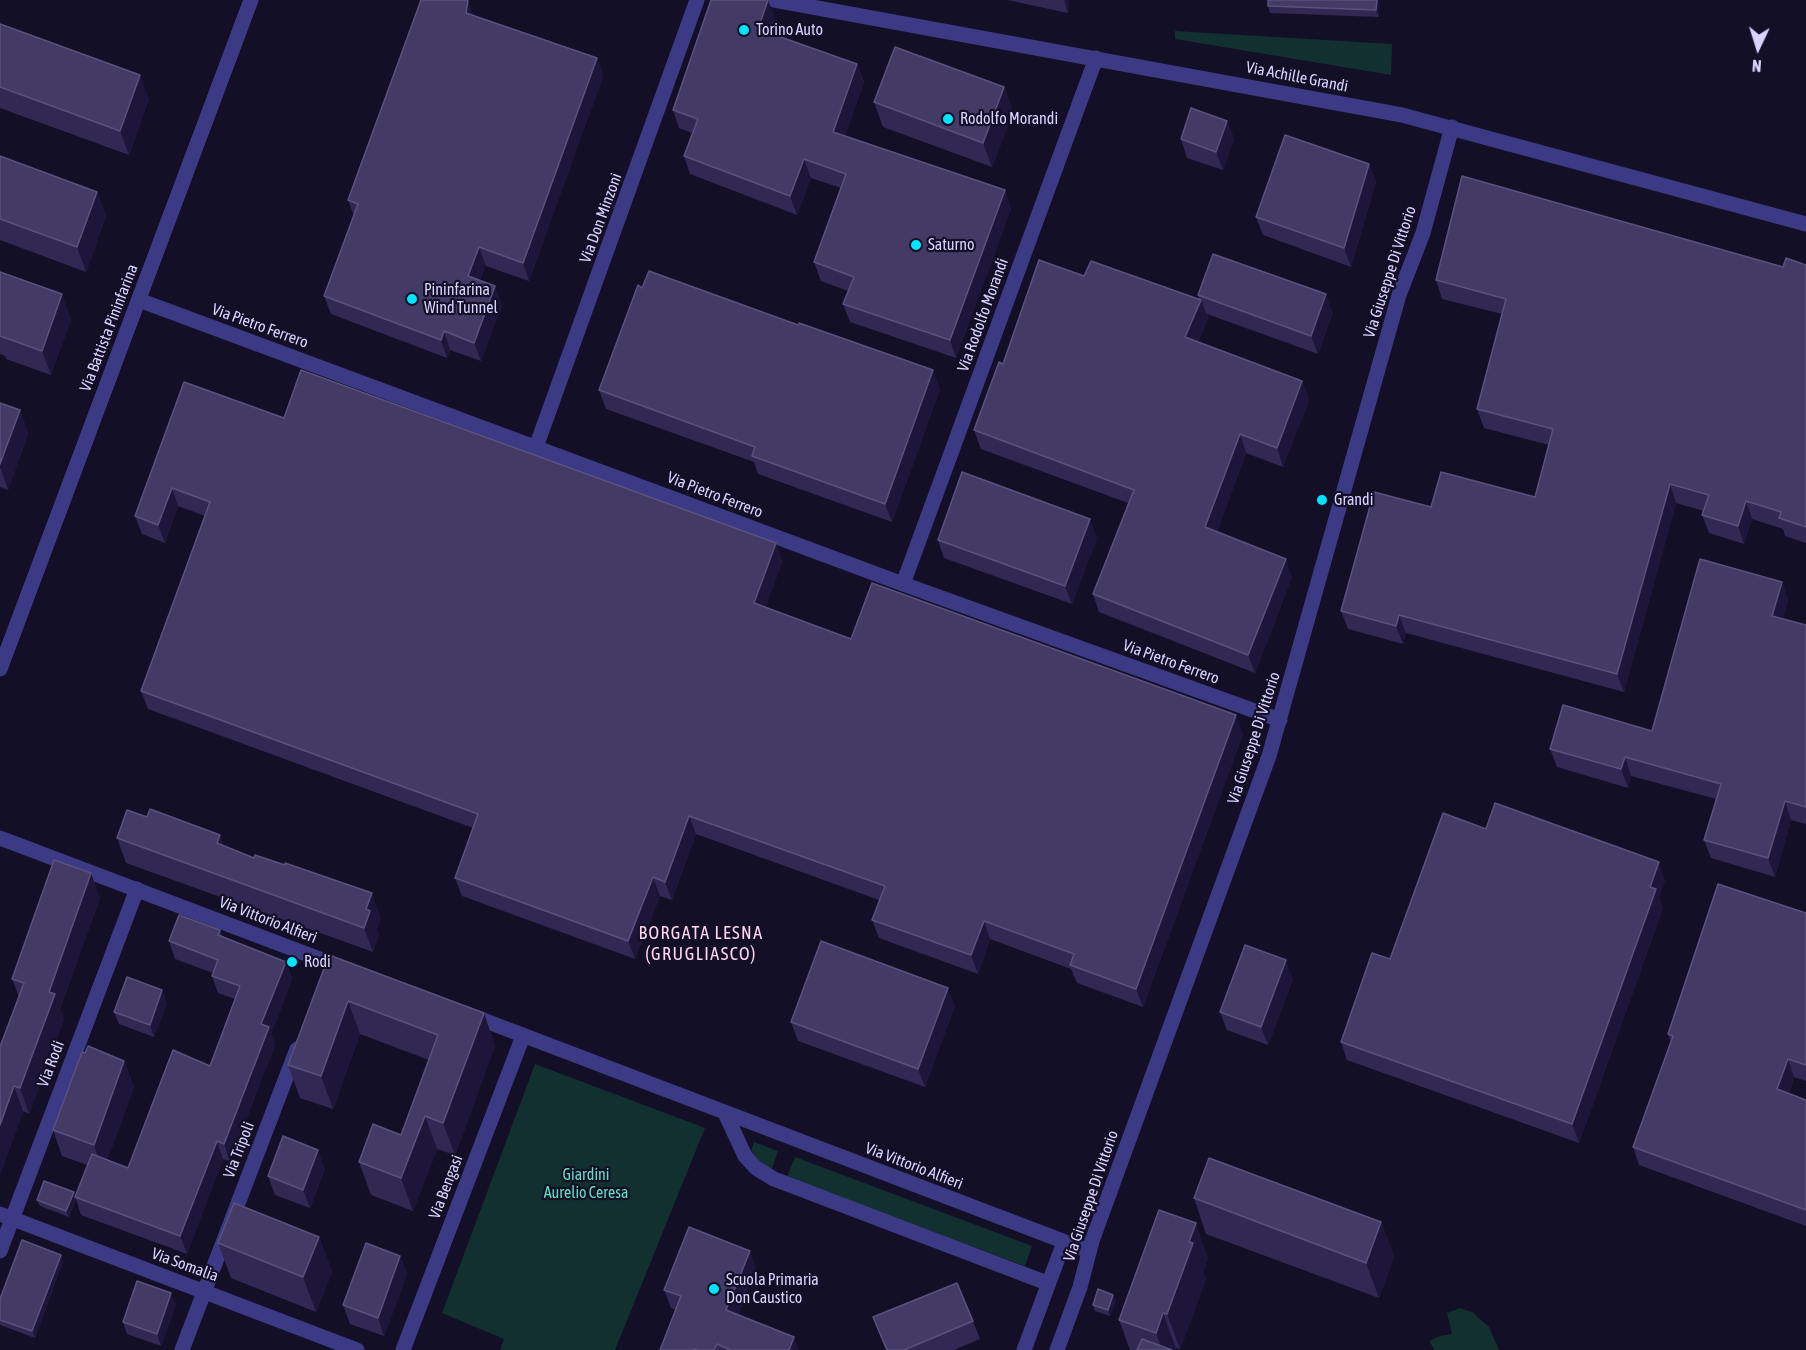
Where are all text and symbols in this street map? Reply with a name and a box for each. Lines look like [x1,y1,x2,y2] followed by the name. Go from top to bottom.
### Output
[1728,18,1788,78] north arrow
[756,20,823,40] place label: Torino Auto
[737,23,751,37] marker: Torino Auto
[1751,57,1762,75] text: N
[1244,58,1350,96] street label: Via Achille Grandi
[960,109,1058,129] place label: Rodolfo Morandi
[941,112,955,126] marker: Rodolfo Morandi
[576,170,626,266] street label: Via Don Minzoni
[1360,204,1420,340] street label: Via Giuseppe Di Vittorio
[928,235,974,255] place label: Saturno
[909,238,923,252] marker: Saturno
[954,256,1012,374] street label: Via Rodolfo Morandi
[76,262,142,394] street label: Via Battista Pininfarina
[424,280,498,318] place label: Pininfarina Wind Tunnel
[405,292,419,306] marker: Pininfarina Wind Tunnel
[209,300,311,352] street label: Via Pietro Ferrero
[664,468,766,522] street label: Via Pietro Ferrero
[1334,490,1373,510] place label: Grandi
[1315,493,1329,507] marker: Grandi
[1120,636,1222,688] street label: Via Pietro Ferrero
[1224,670,1284,806] street label: Via Giuseppe Di Vittorio
[216,893,320,947] street label: Via Vittorio Alfieri
[638,922,764,964] district label: BORGATA LESNA (GRUGLIASCO)
[304,952,331,972] place label: Rodi
[285,955,299,969] marker: Rodi
[33,1038,69,1090] street label: Via Rodi
[220,1119,258,1181] street label: Via Tripoli
[1060,1128,1122,1264] street label: Via Giuseppe Di Vittorio
[862,1139,966,1193] street label: Via Vittorio Alfieri
[425,1152,467,1222] street label: Via Bengasi
[544,1165,628,1203] park label: Giardini Aurelio Ceresa
[149,1244,221,1286] street label: Via Somalia
[726,1270,819,1308] place label: Scuola Primaria Don Caustico
[707,1282,721,1296] marker: Scuola Primaria Don Caustico

